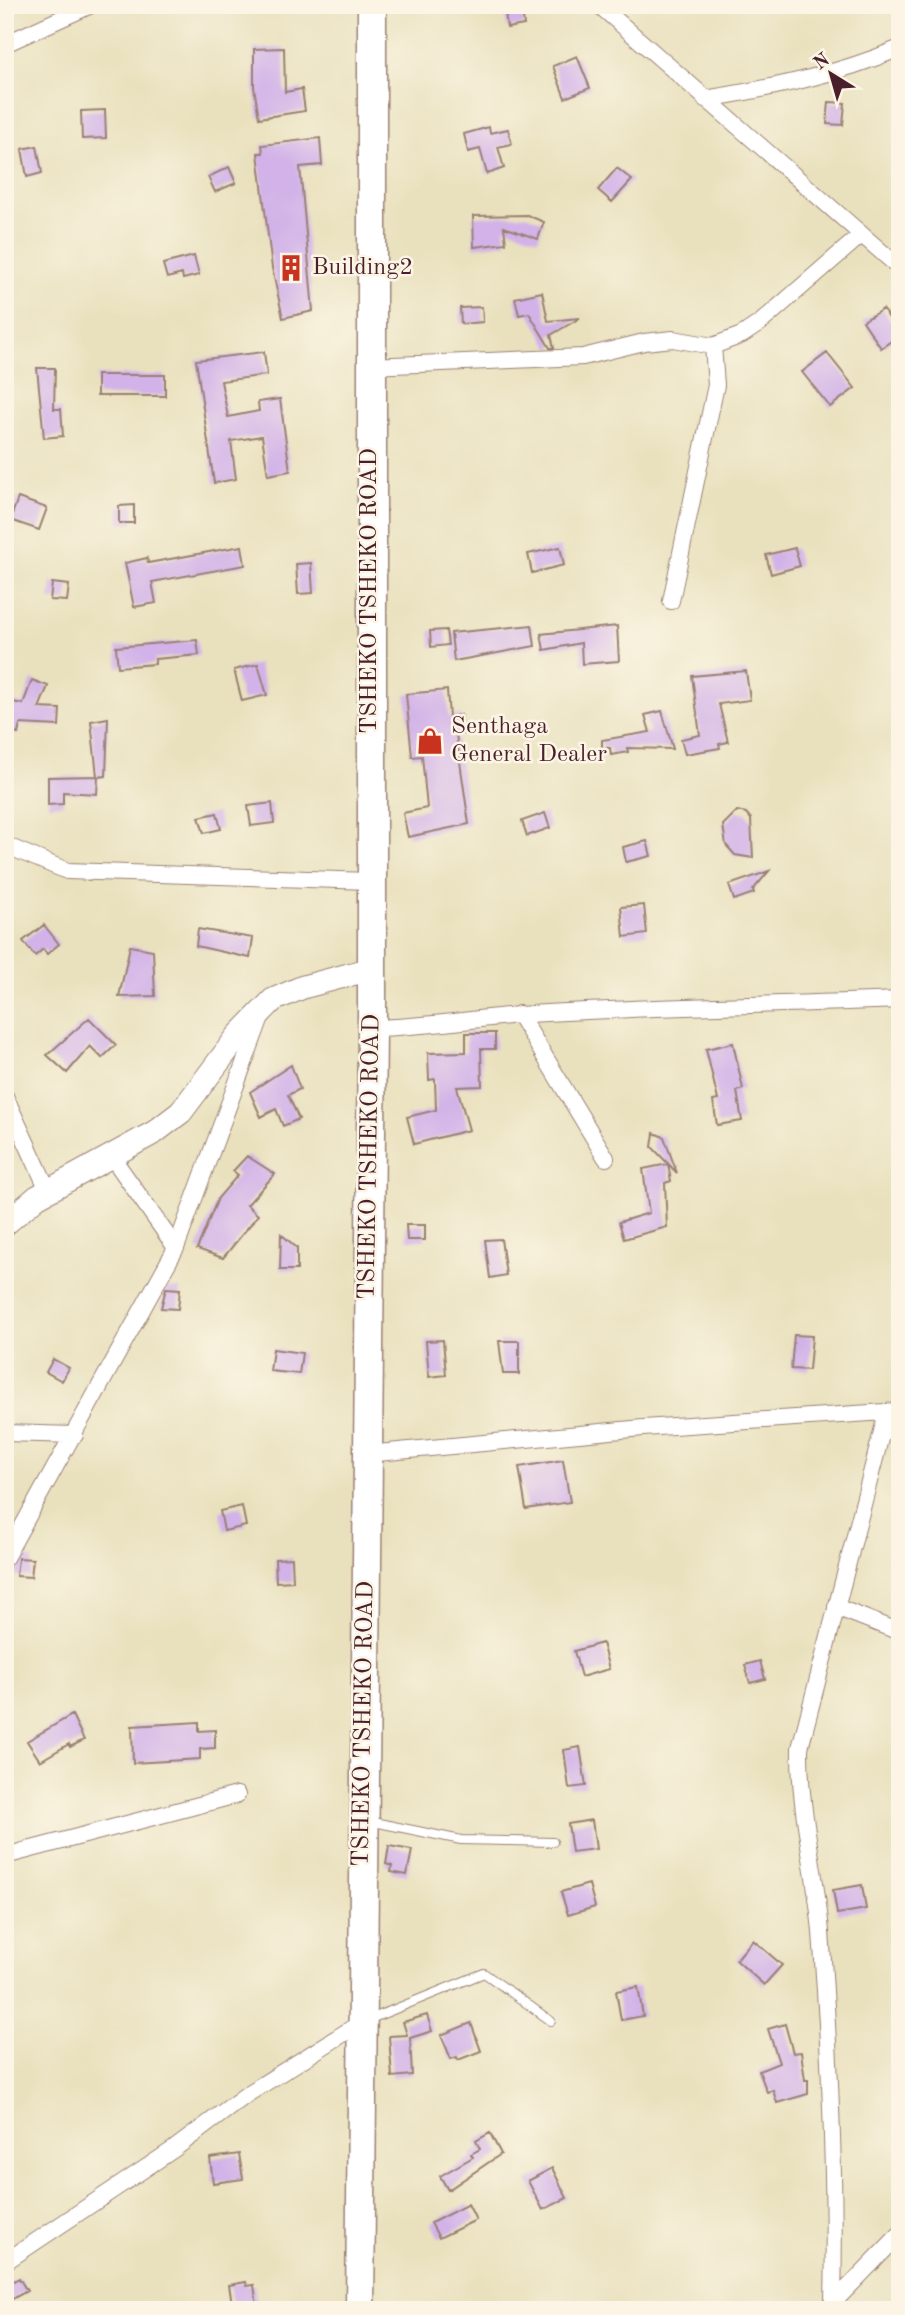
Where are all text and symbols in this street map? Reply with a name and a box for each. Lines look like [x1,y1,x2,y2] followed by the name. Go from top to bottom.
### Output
[796,38,866,108] north arrow
[811,50,834,74] text: N
[276,253,306,283] building icon: Building2
[312,256,413,280] place label: Building2
[358,448,382,734] street label: TSHEKO TSHEKO ROAD
[451,715,607,767] place label: Senthaga General Dealer
[415,726,445,756] shop icon: Senthaga General Dealer
[356,1014,384,1300] street label: TSHEKO TSHEKO ROAD
[350,1581,378,1867] street label: TSHEKO TSHEKO ROAD

